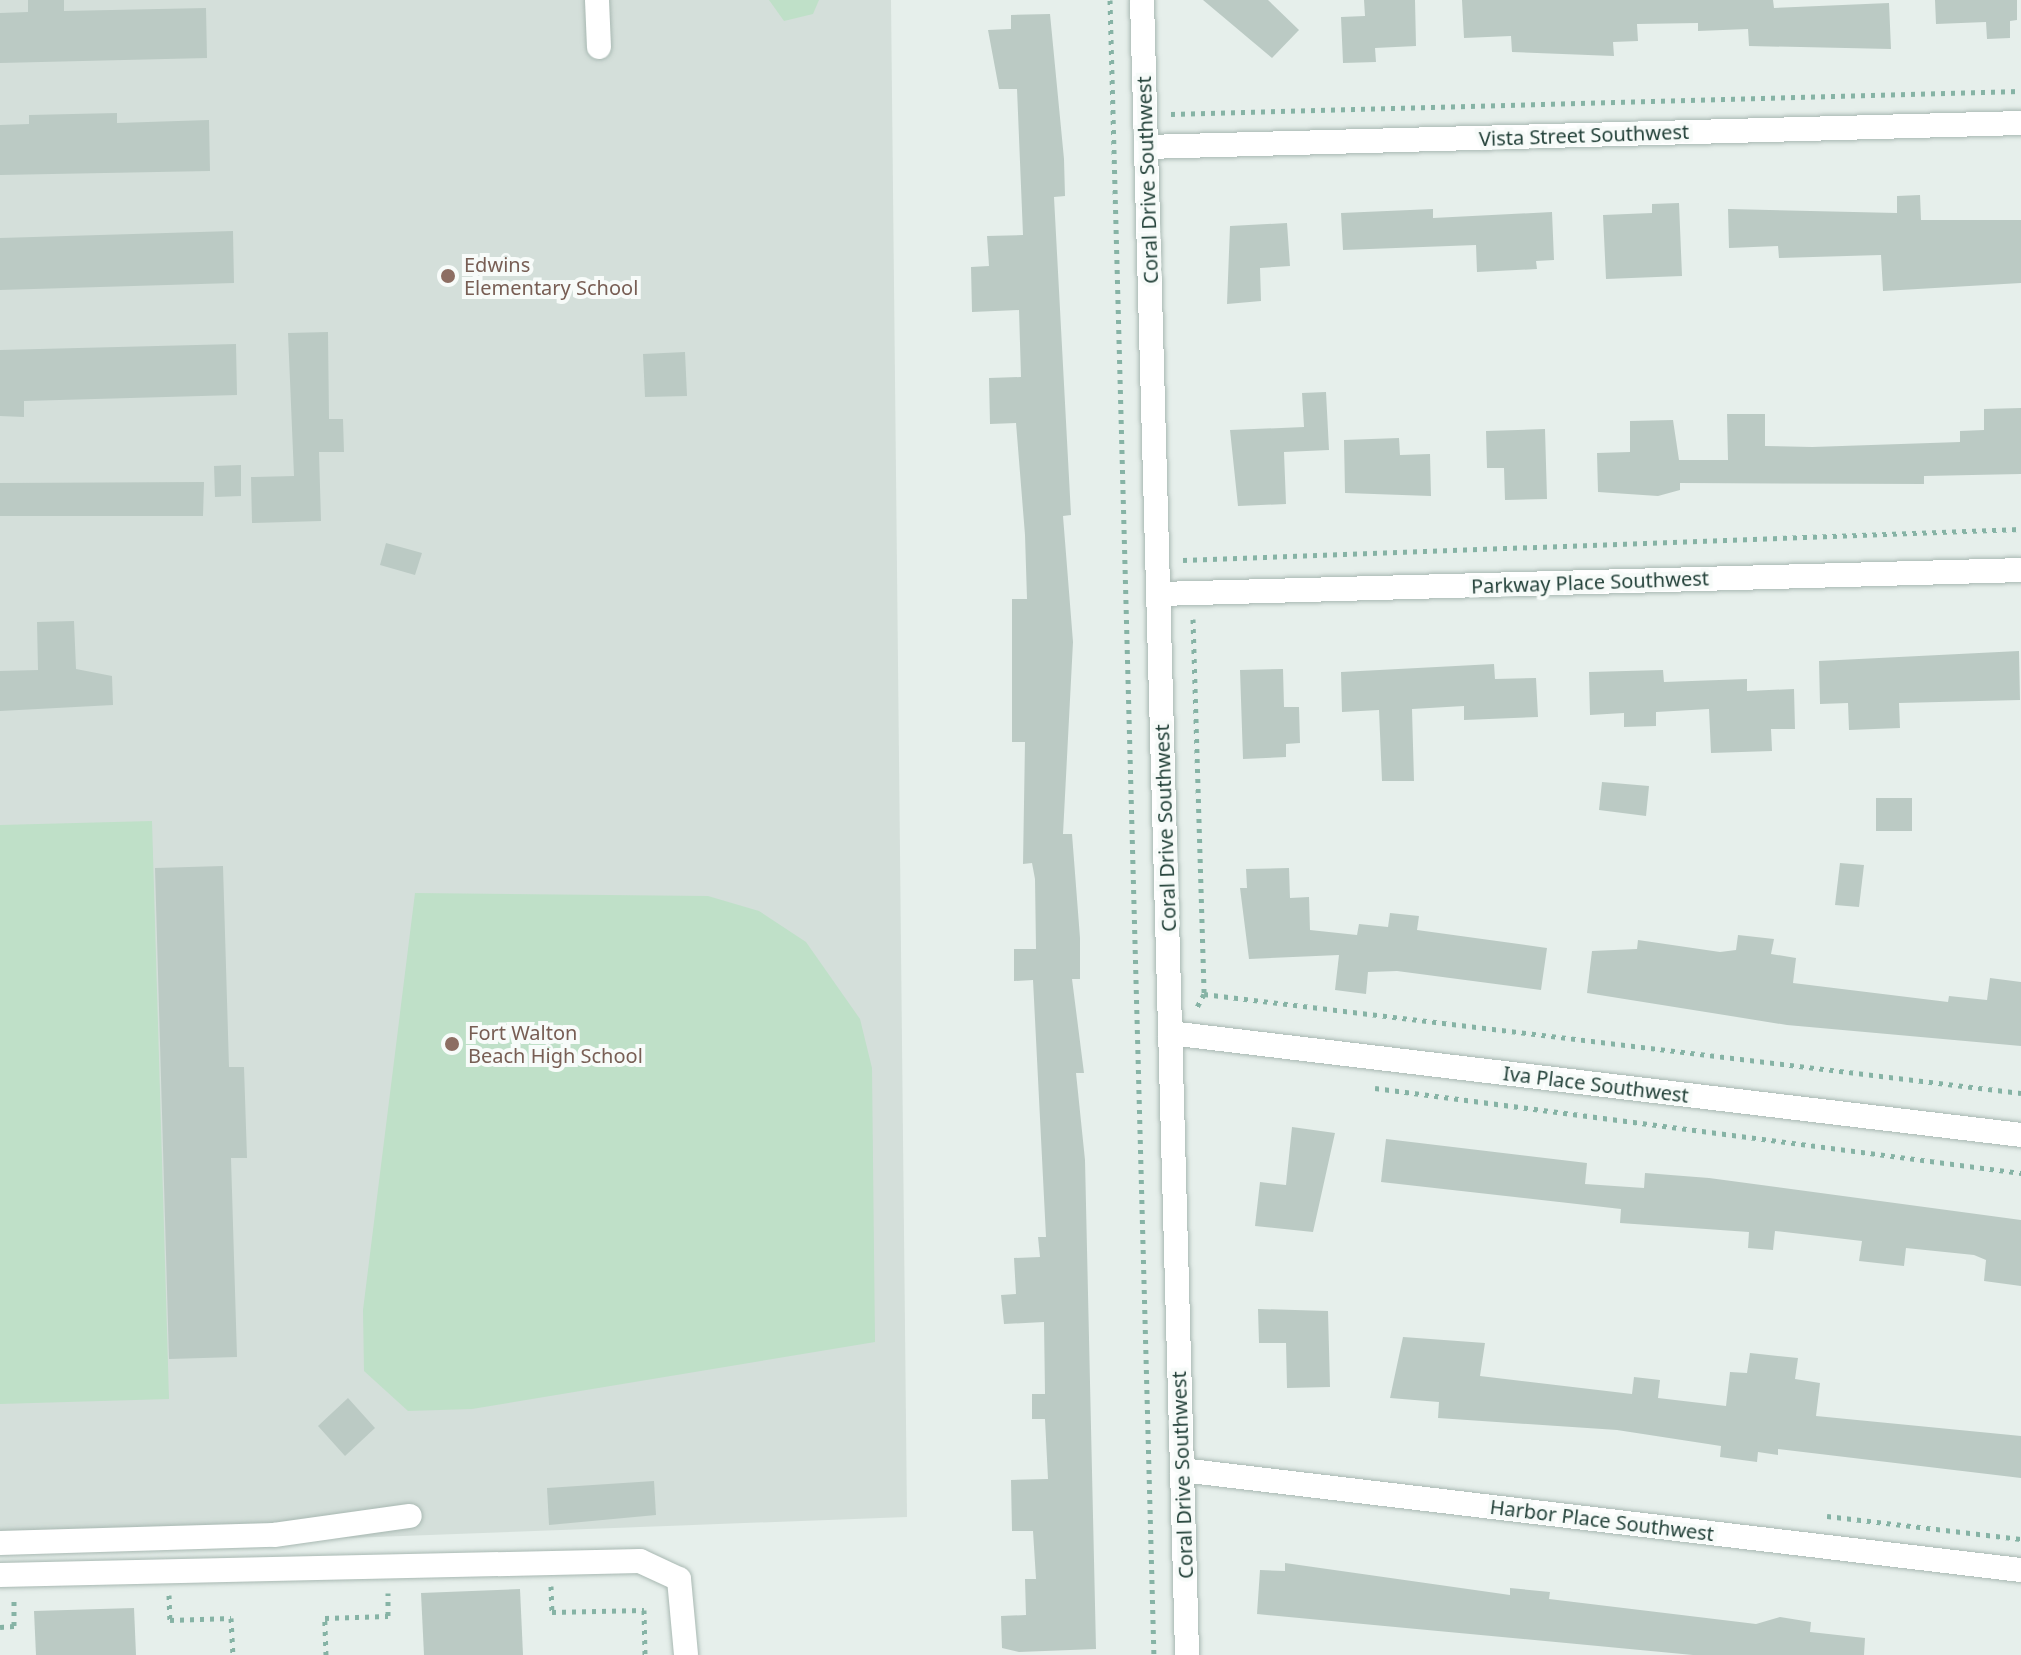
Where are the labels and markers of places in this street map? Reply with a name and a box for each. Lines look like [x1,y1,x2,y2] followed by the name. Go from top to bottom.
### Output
[464,252,638,299] place label: Edwins Elementary School
[439,267,457,285] marker: Edwins Elementary School
[468,1020,643,1067] place label: Fort Walton Beach High School
[443,1035,461,1053] marker: Fort Walton Beach High School

